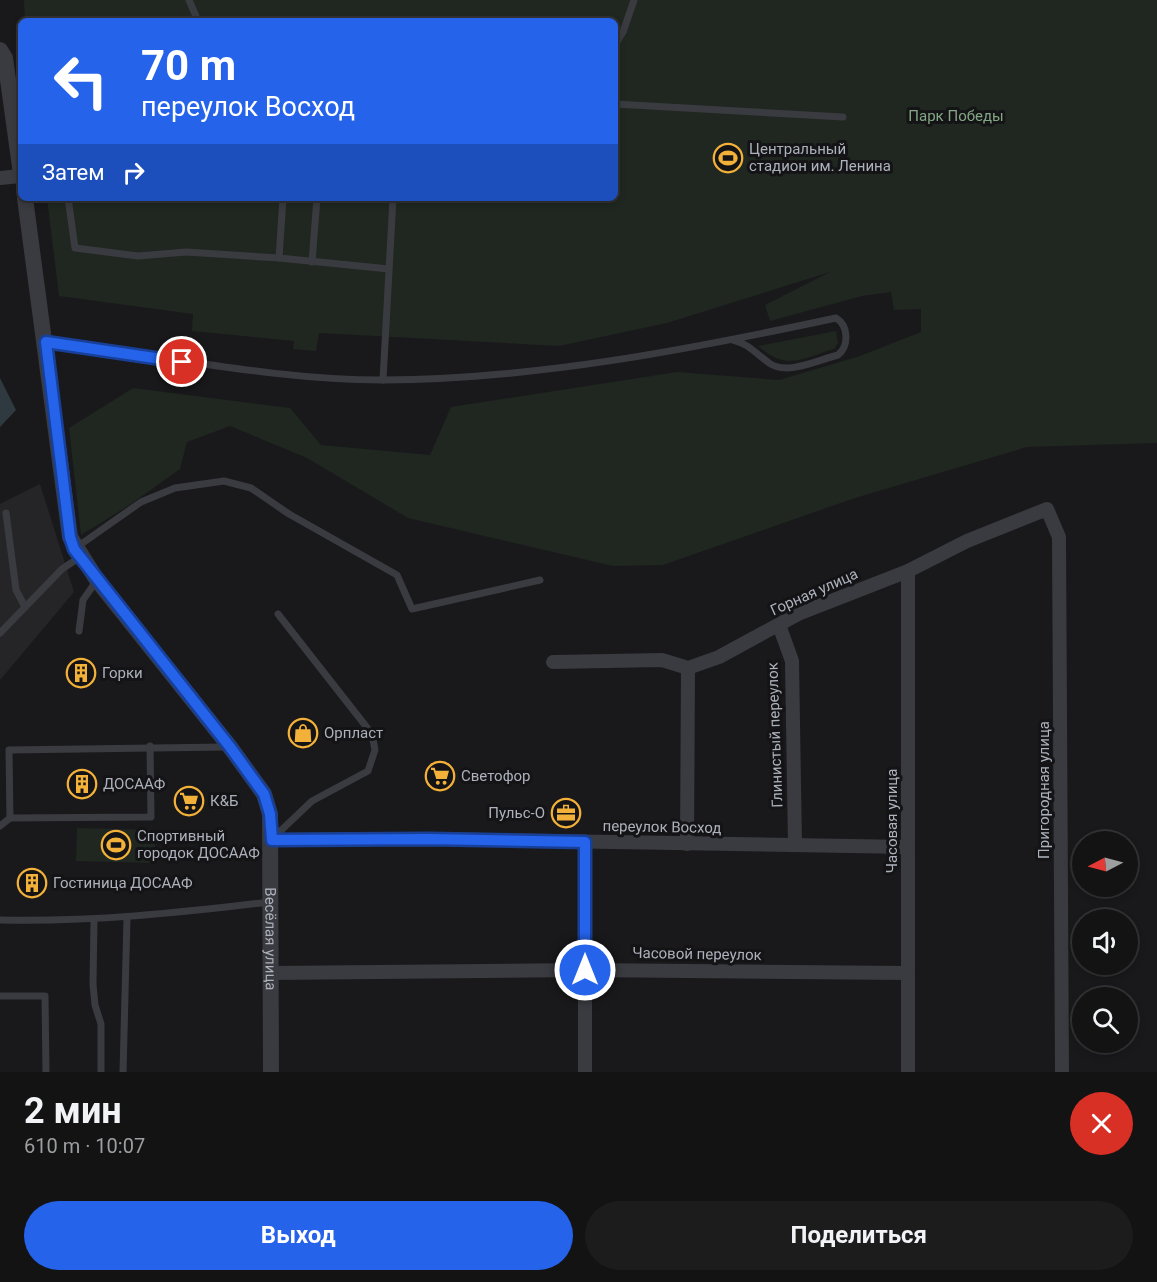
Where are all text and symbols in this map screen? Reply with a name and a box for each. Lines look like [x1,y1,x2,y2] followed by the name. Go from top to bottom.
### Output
[141,41,236,90] text: 70 m
[42,42,120,120] icon: left
[141,91,355,123] text: переулок Восход
[908,107,1004,125] park label: Парк Победы
[749,140,891,175] place label: Центральный стадион им. Ленина
[712,142,744,174] sports icon: Центральный стадион им. Ленина
[117,156,150,189] icon: right
[42,160,105,185] text: Затем
[156,336,207,387] pin
[165,345,198,378] icon: arrive
[767,565,861,619] street label: Горная улица
[65,657,97,689] building icon: Горки
[763,662,787,808] street label: Глинистый переулок
[102,664,143,682] place label: Горки
[287,717,319,749] shop icon: Орпласт
[1035,721,1053,859] street label: Пригородная улица
[324,724,383,742] place label: Орпласт
[424,760,456,792] supermarket icon: Светофор
[461,767,531,785] place label: Светофор
[66,768,98,800] building icon: ДОСААФ
[883,769,901,873] street label: Часовая улица
[103,775,166,793] place label: ДОСААФ
[173,785,205,817] supermarket icon: К&Б
[210,792,238,810] place label: К&Б
[550,797,582,829] office icon: Пульс-О
[488,804,545,822] place label: Пульс-О
[602,817,722,837] street label: переулок Восход
[137,827,260,862] place label: Спортивный городок ДОСААФ
[100,829,132,861] sports icon: Спортивный городок ДОСААФ
[1072,831,1138,897] north arrow
[1072,831,1138,1053] map controls
[16,867,48,899] building icon: Гостиница ДОСААФ
[53,874,193,892] place label: Гостиница ДОСААФ
[261,887,280,991] street label: Весёлая улица
[1072,909,1138,975] button: sound
[553,938,617,1002] position arrow
[632,944,762,964] street label: Часовой переулок
[1072,987,1138,1053] button: search
[24,1090,122,1132] text: 2 мин
[1070,1092,1133,1155] button: close
[24,1134,145,1158] text: 610 m · 10:07
[24,1201,573,1270] button: Выход
[585,1201,1133,1270] button: Поделиться

